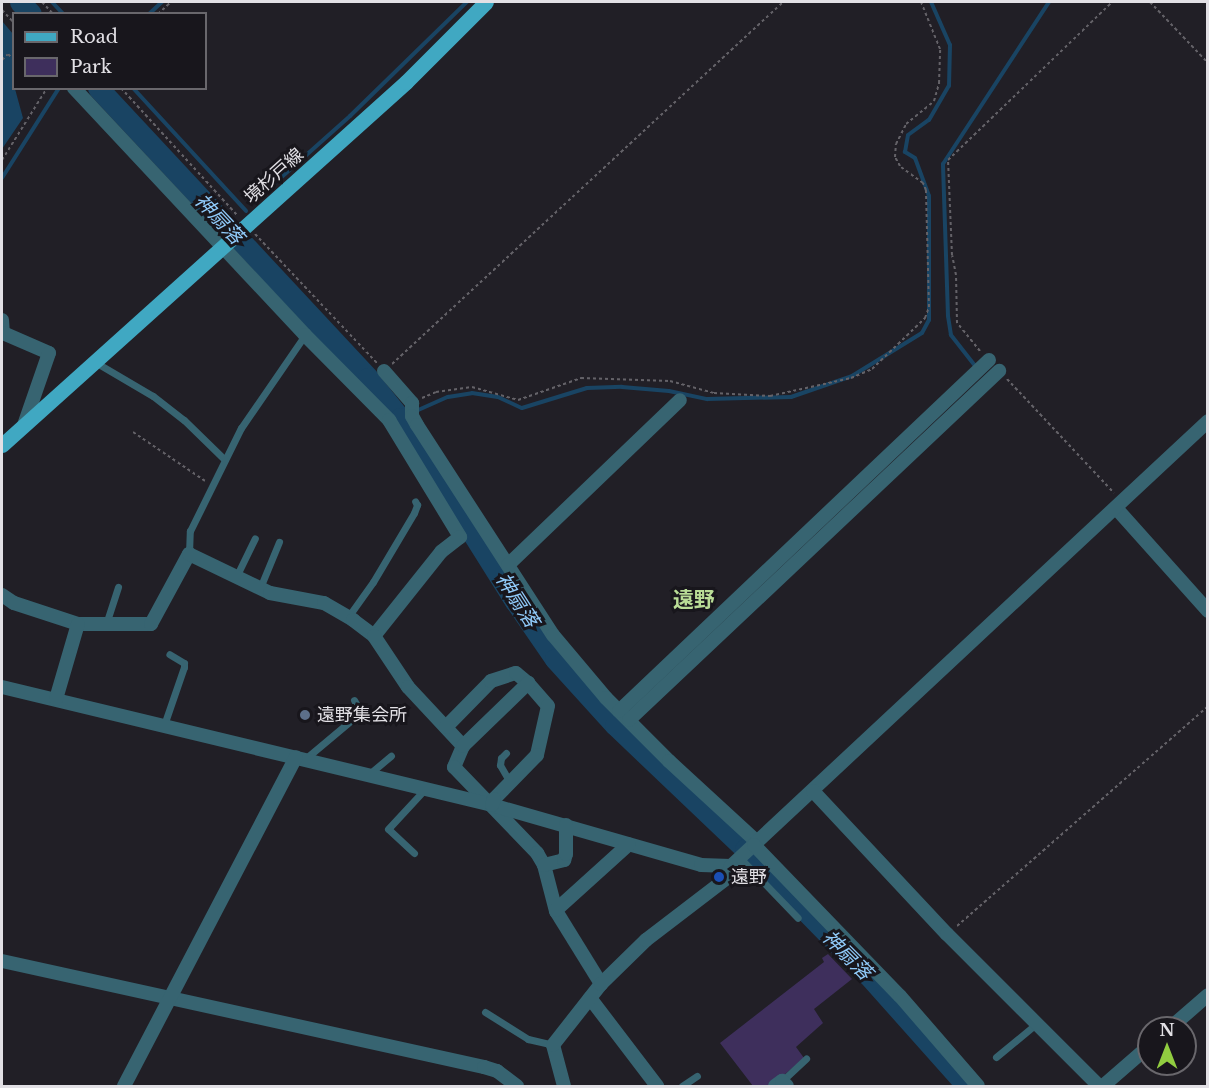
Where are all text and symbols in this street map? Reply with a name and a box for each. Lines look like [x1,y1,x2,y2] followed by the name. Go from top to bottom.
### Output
[12,12,207,90] legend
[70,26,118,48] text: Road
[70,56,112,78] text: Park
[240,144,308,208] street label: 境杉戸線
[190,189,248,249] water label: 神扇落
[491,568,543,632] water label: 神扇落
[673,587,715,613] district label: 遠野
[317,704,407,726] place label: 遠野集会所
[298,708,312,722] marker: 遠野集会所
[731,866,767,888] place label: 遠野
[712,870,726,884] marker: 遠野
[817,925,877,985] water label: 神扇落
[1137,1016,1197,1076] north arrow
[1159,1020,1175,1040] text: N

